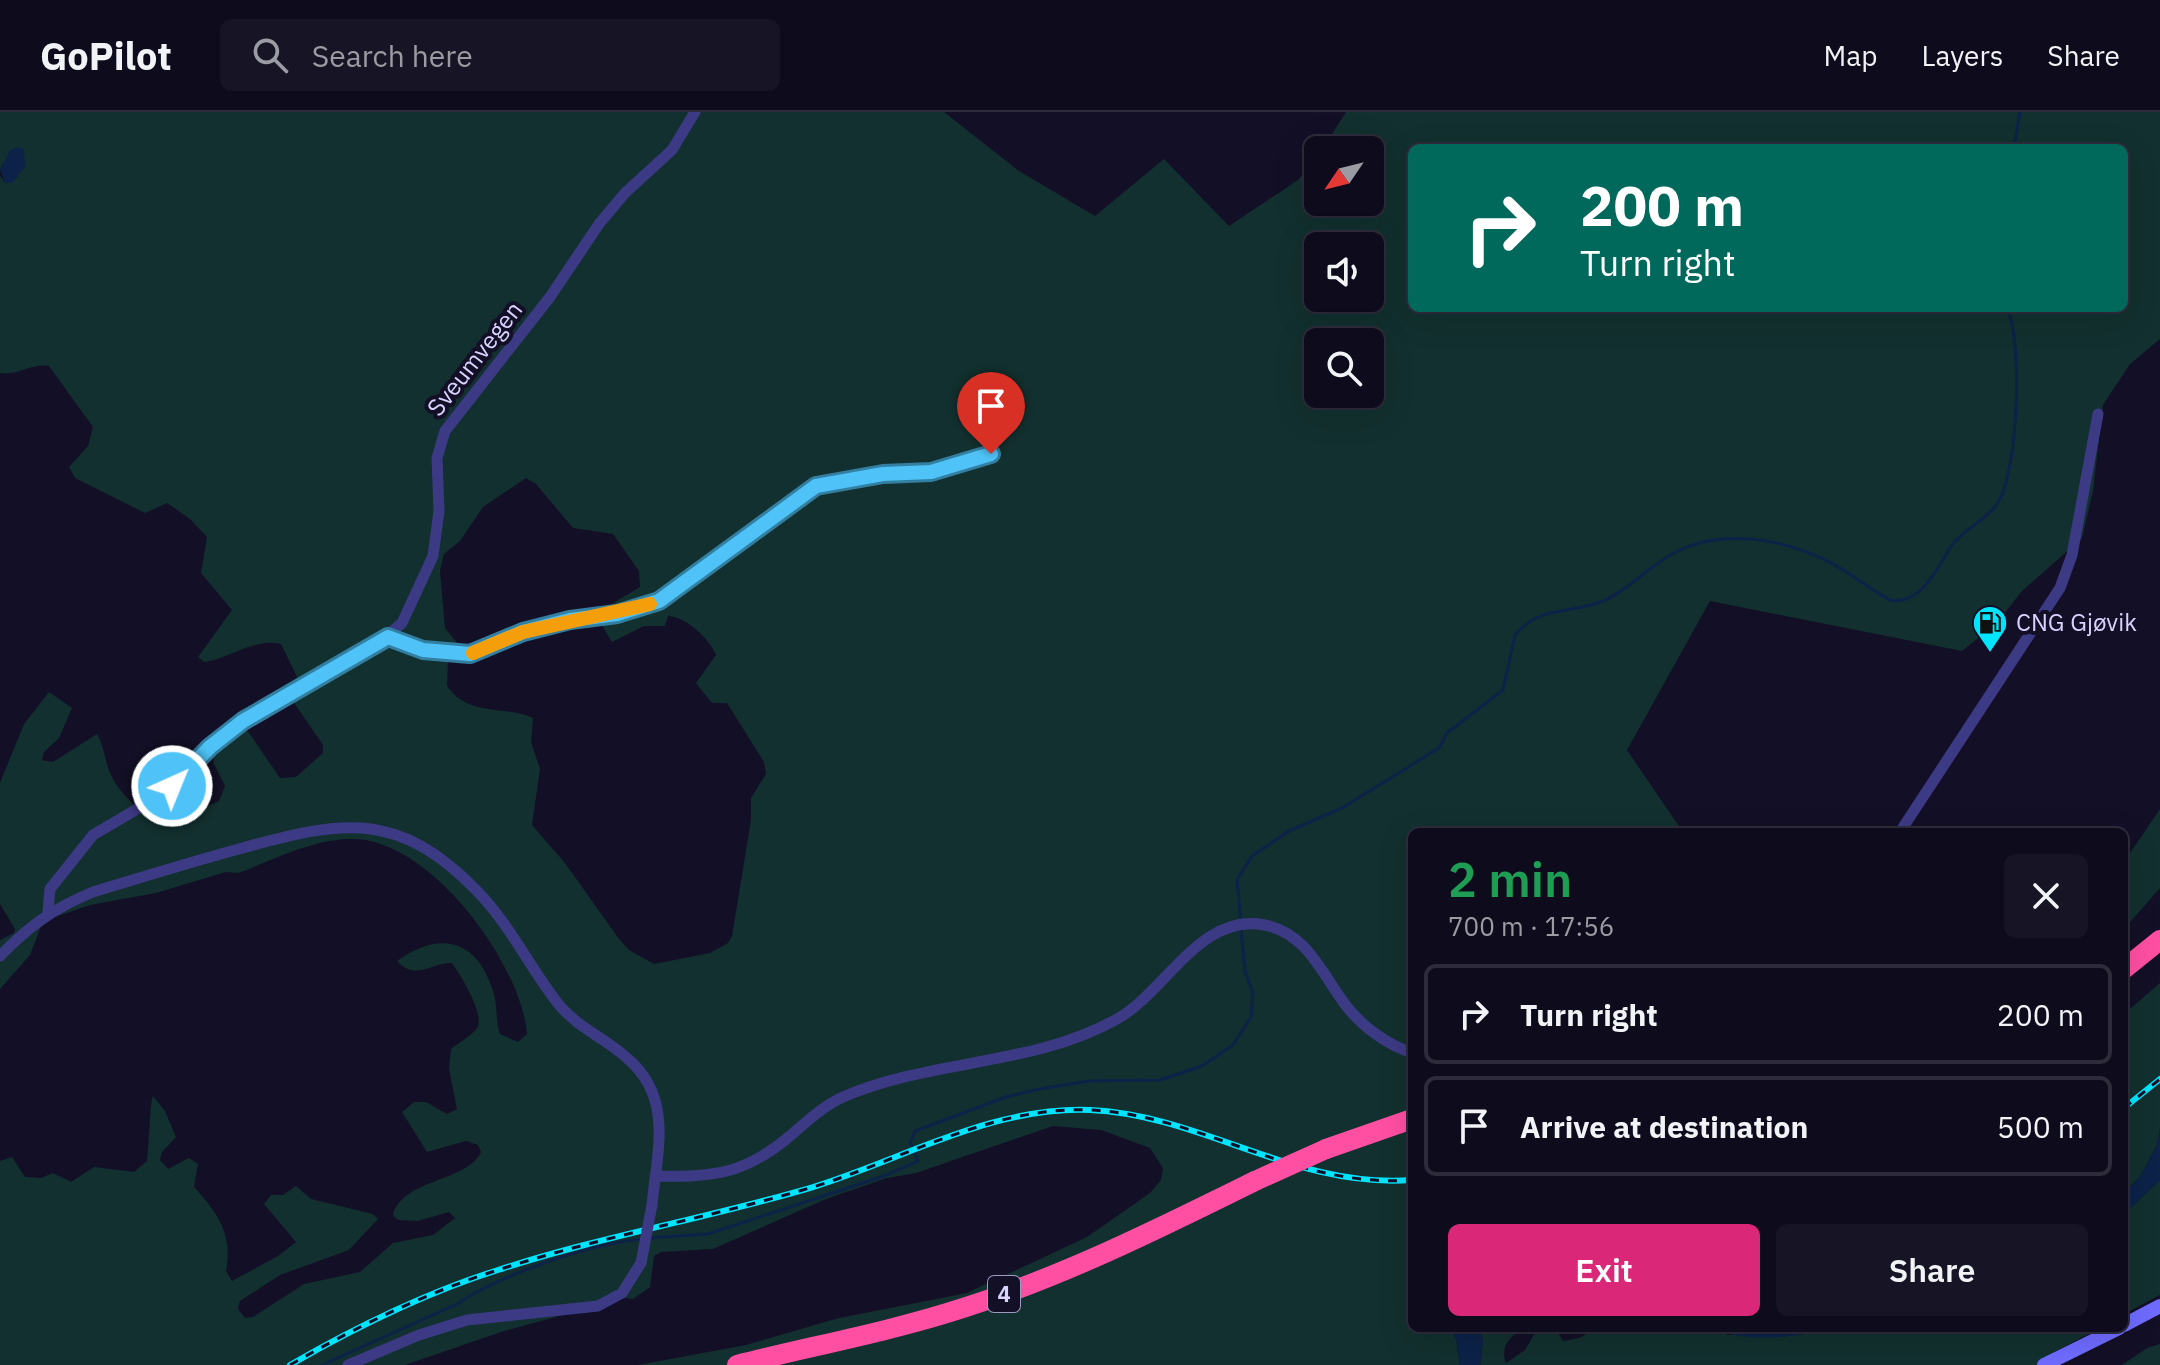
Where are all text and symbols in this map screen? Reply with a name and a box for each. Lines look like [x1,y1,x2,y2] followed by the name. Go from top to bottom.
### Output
[220,19,780,91] search box
[40,31,172,80] text: GoPilot
[248,33,292,77] icon: search
[312,36,473,75] text: Search here
[1823,37,1877,74] text: Map
[1921,37,2003,74] text: Layers
[2047,37,2120,74] text: Share
[1304,136,1384,216] north arrow
[1304,136,1384,408] map controls
[1580,169,1744,241] text: 200 m
[1448,176,1552,280] icon: right
[1304,232,1384,312] button: sound
[1580,239,1736,286] text: Turn right
[419,294,529,422] street label: Sveumvegen
[1304,328,1384,408] button: search
[957,372,1025,454] pin
[969,384,1013,428] icon: arrive
[1971,604,2009,654] fuel station icon: CNG Gjøvik
[2016,606,2137,638] place label: CNG Gjøvik
[130,744,214,828] position arrow
[1448,848,1572,910] text: 2 min
[2004,854,2088,938] button: close
[1448,909,1614,943] text: 700 m · 17:56
[1452,992,1496,1036] icon: right
[1520,995,1658,1034] text: Turn right
[1997,995,2084,1034] text: 200 m
[1452,1104,1496,1148] icon: arrive
[1520,1107,1808,1146] text: Arrive at destination
[1997,1107,2084,1146] text: 500 m
[1448,1224,1760,1316] button: Exit
[1776,1224,2088,1316] button: Share
[988,1276,1020,1312] road number: 4

